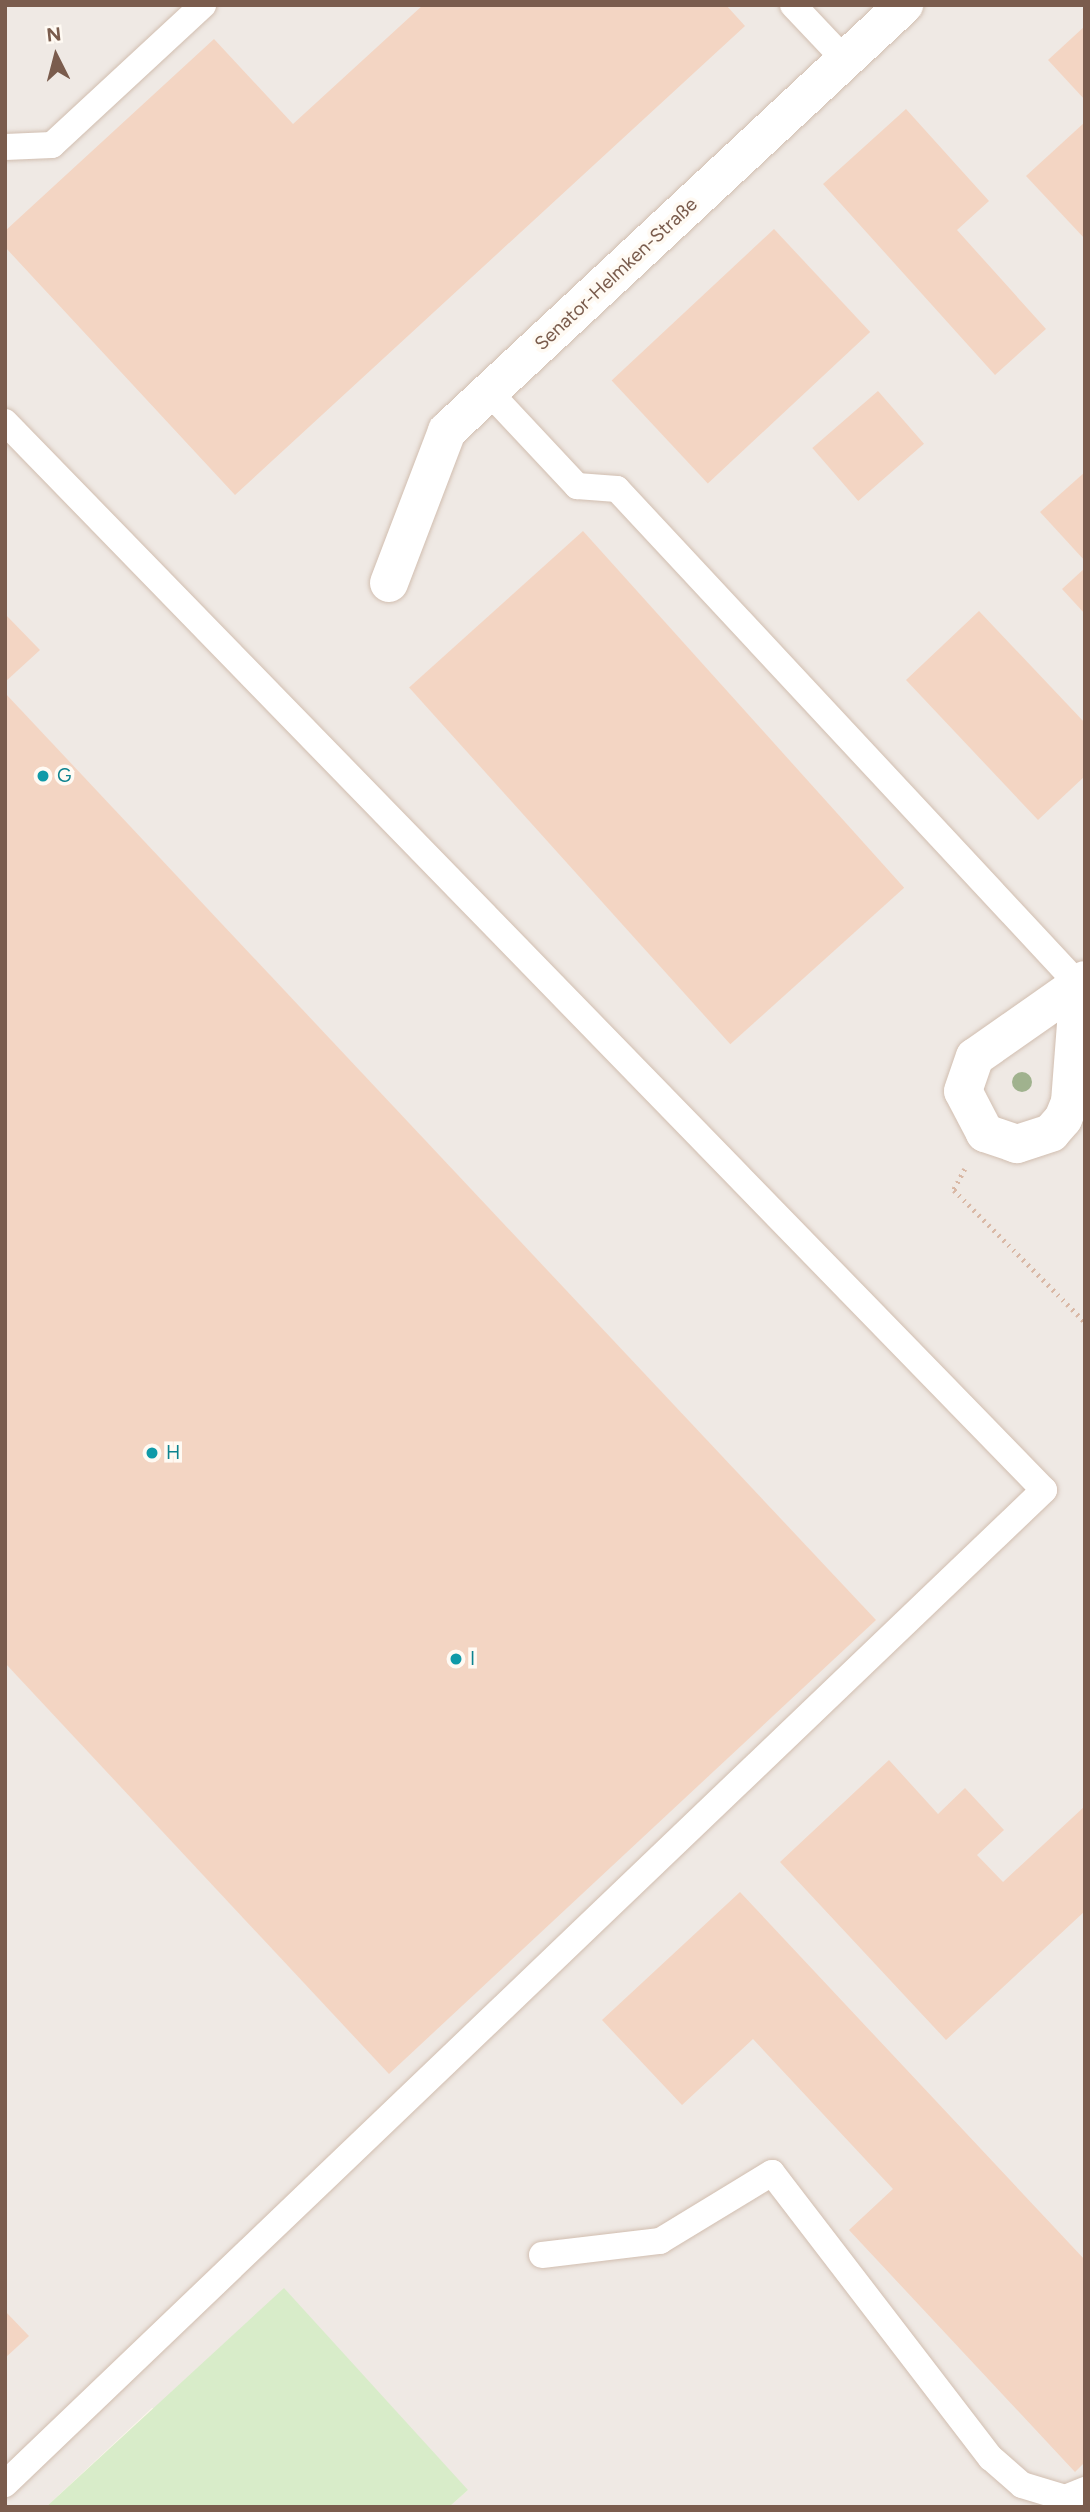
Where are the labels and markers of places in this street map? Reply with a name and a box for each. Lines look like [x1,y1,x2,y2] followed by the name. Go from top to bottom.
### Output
[57,765,71,787] place label: G
[35,768,51,784] marker: G
[166,1442,180,1464] place label: H
[144,1445,160,1461] marker: H
[470,1648,475,1670] place label: I
[448,1651,464,1667] marker: I

